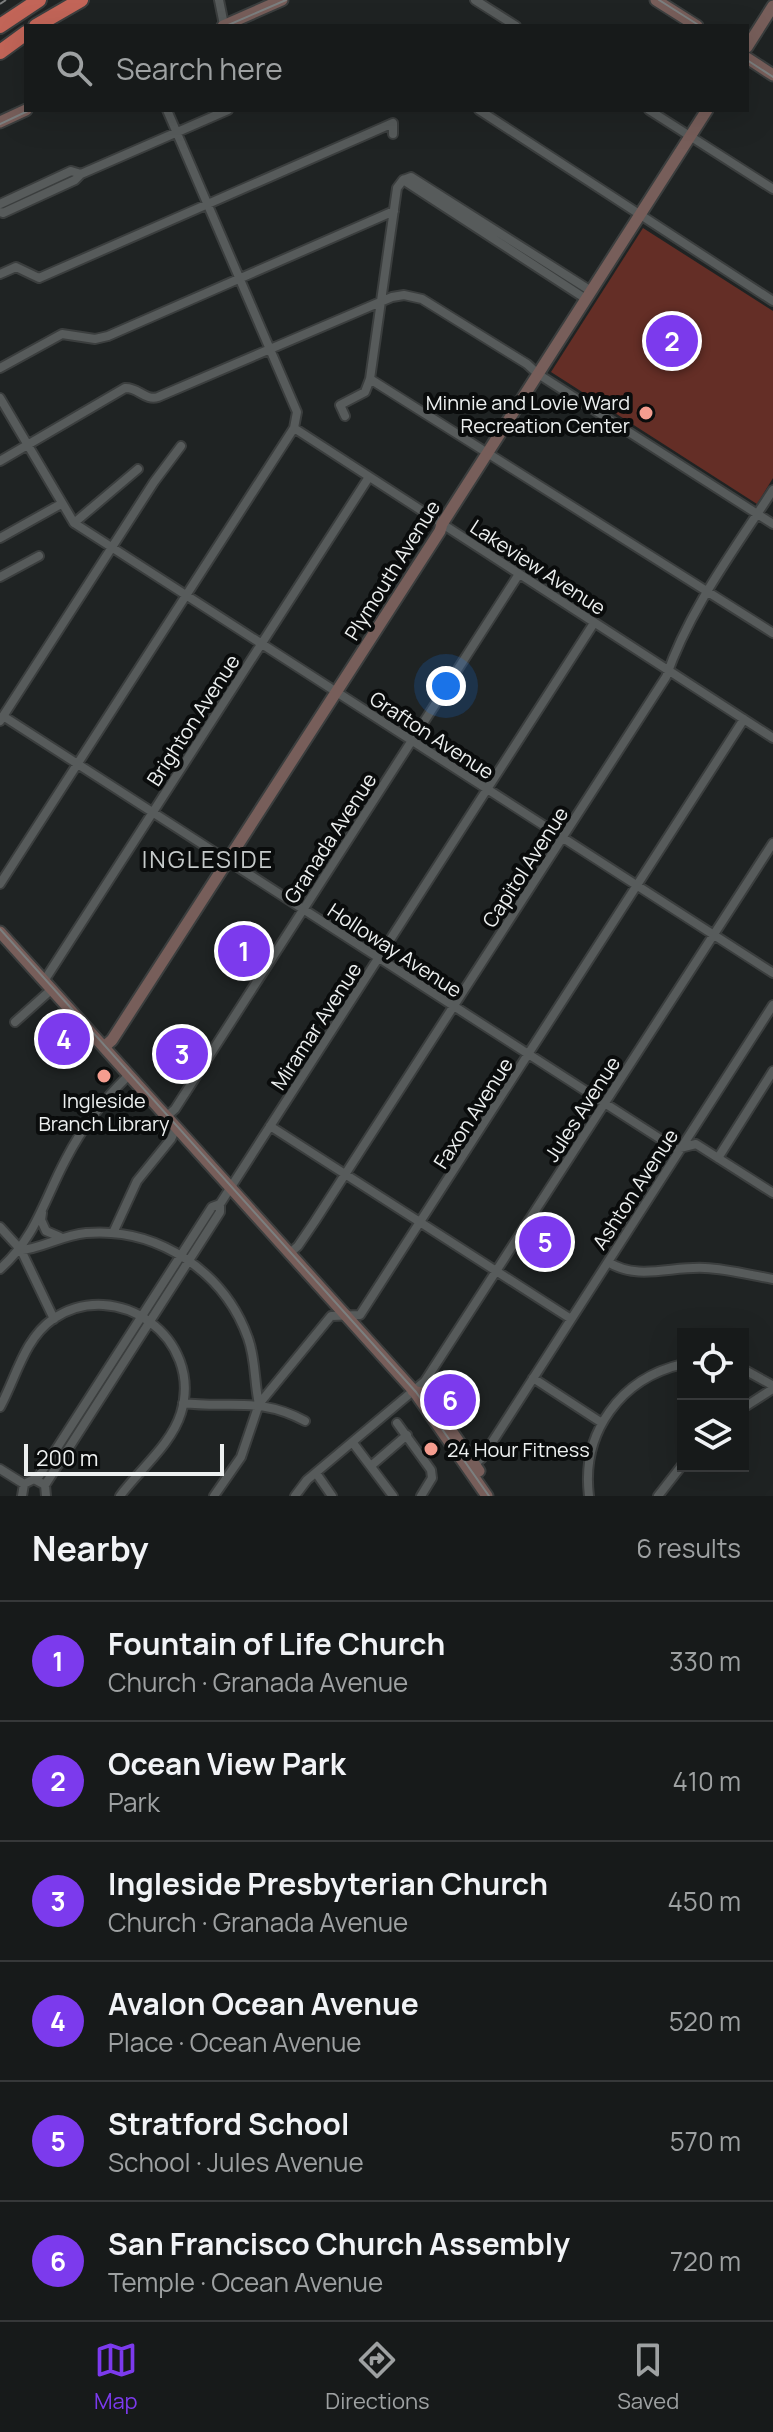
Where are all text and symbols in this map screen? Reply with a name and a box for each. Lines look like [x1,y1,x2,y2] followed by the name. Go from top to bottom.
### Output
[24,24,749,112] search box
[52,46,96,90] icon: search
[116,48,283,89] text: Search here
[646,311,698,371] pin: 2
[426,389,630,439] place label: Minnie and Lovie Ward Recreation Center
[637,404,655,422] marker: Minnie and Lovie Ward Recreation Center
[338,495,446,645] street label: Plymouth Avenue
[465,513,611,621] street label: Lakeview Avenue
[140,649,246,791] street label: Brighton Avenue
[426,666,466,706] your location
[365,685,499,785] street label: Grafton Avenue
[278,768,382,908] street label: Granada Avenue
[476,802,574,932] street label: Capitol Avenue
[142,842,274,875] district label: INGLESIDE
[323,897,467,1003] street label: Holloway Avenue
[218,921,270,981] pin: 1
[265,957,367,1095] street label: Miramar Avenue
[38,1009,90,1069] pin: 4
[156,1024,208,1084] pin: 3
[538,1051,626,1167] street label: Jules Avenue
[427,1052,519,1174] street label: Faxon Avenue
[95,1067,113,1085] marker: Ingleside Branch Library
[38,1087,170,1137] place label: Ingleside Branch Library
[586,1123,684,1255] street label: Ashton Avenue
[519,1212,571,1272] pin: 5
[677,1328,749,1472] map controls
[677,1328,749,1400] button: locate
[424,1370,476,1430] pin: 6
[677,1400,749,1472] button: layers
[447,1436,590,1463] place label: 24 Hour Fitness
[24,1440,224,1476] scale bar
[422,1440,440,1458] marker: 24 Hour Fitness
[36,1443,98,1473] text: 200 m
[32,1525,148,1571] text: Nearby
[636,1530,741,1566] text: 6 results
[108,1623,445,1664] text: Fountain of Life Church
[52,1643,64,1679] text: 1
[669,1643,741,1679] text: 330 m
[108,1664,408,1700] text: Church · Granada Avenue
[108,1743,346,1784] text: Ocean View Park
[50,1763,66,1799] text: 2
[672,1763,741,1799] text: 410 m
[108,1784,160,1820] text: Park
[108,1863,548,1904] text: Ingleside Presbyterian Church
[50,1883,66,1919] text: 3
[668,1883,741,1919] text: 450 m
[108,1904,408,1940] text: Church · Granada Avenue
[108,1983,419,2024] text: Avalon Ocean Avenue
[50,2003,66,2039] text: 4
[669,2003,741,2039] text: 520 m
[108,2024,362,2060] text: Place · Ocean Avenue
[108,2103,349,2144] text: Stratford School
[50,2123,66,2159] text: 5
[670,2123,741,2159] text: 570 m
[108,2144,364,2180] text: School · Jules Avenue
[108,2223,570,2264] text: San Francisco Church Assembly
[50,2243,66,2279] text: 6
[670,2243,741,2279] text: 720 m
[108,2264,383,2300] text: Temple · Ocean Avenue
[94,2338,138,2416] tab: Map
[325,2338,430,2416] tab: Directions
[617,2338,679,2416] tab: Saved

